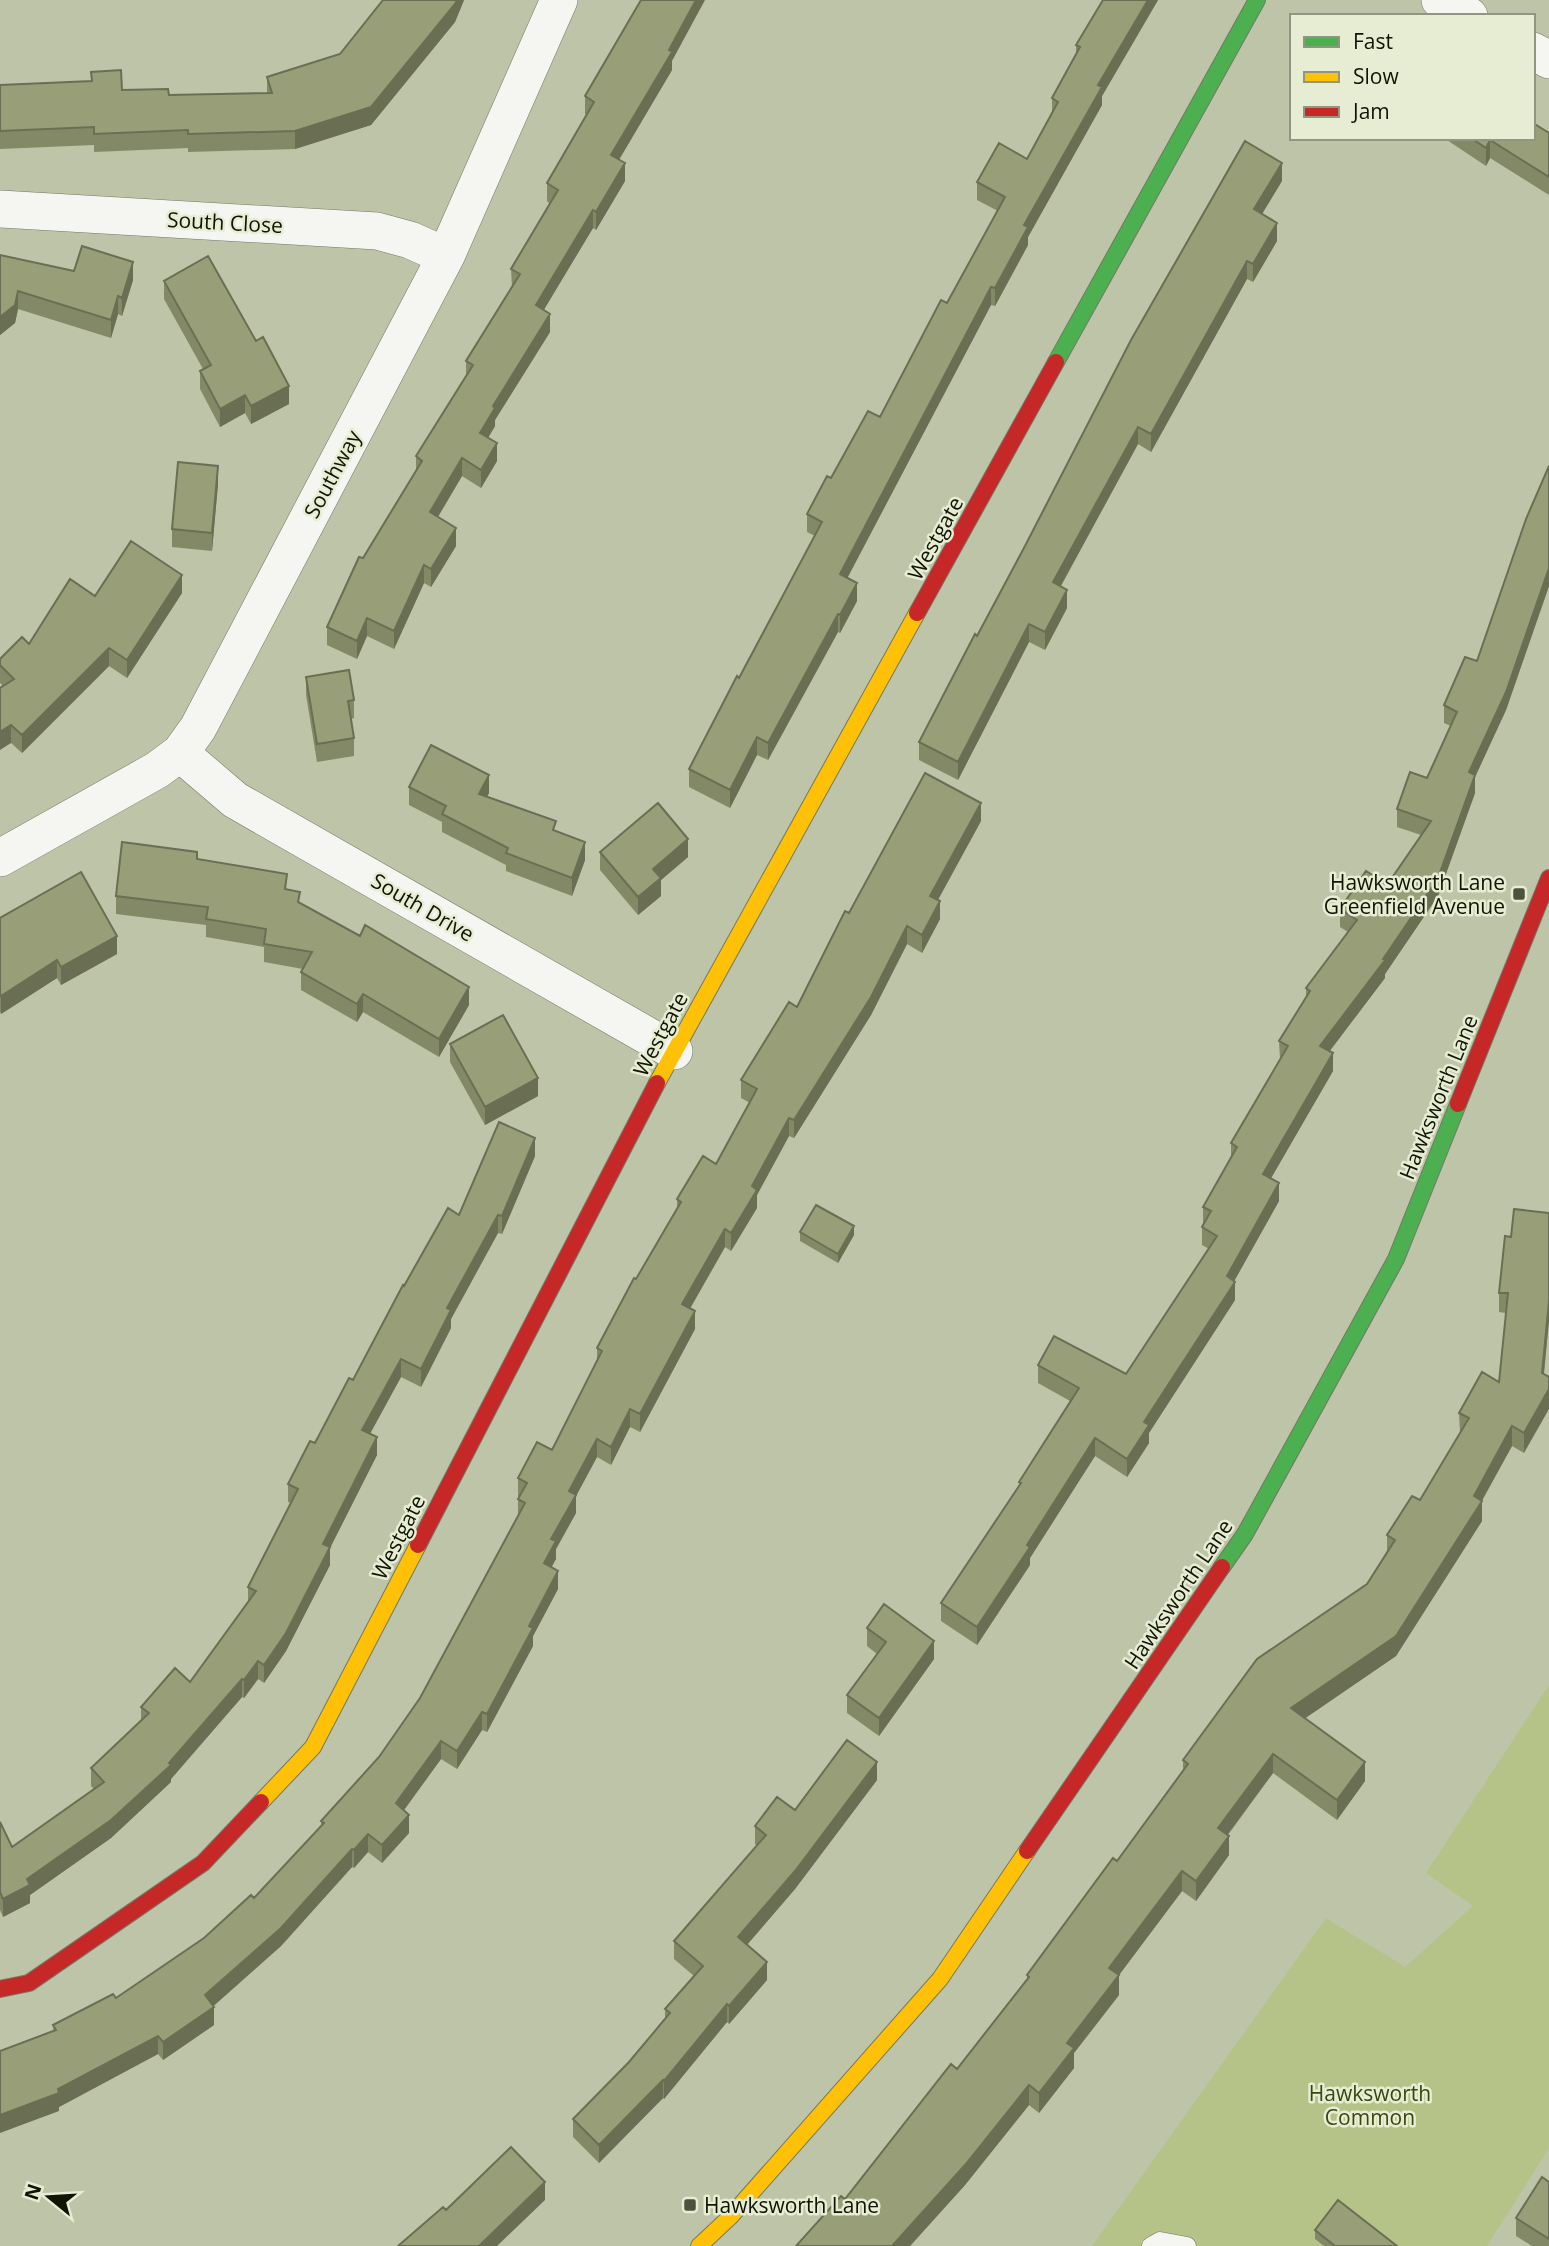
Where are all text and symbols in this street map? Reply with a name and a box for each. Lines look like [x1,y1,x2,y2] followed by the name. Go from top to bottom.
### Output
[1290,14,1535,140] legend
[1353,27,1393,55] text: Fast
[1353,62,1399,90] text: Slow
[1351,97,1390,125] text: Jam
[166,205,284,239] street label: South Close
[297,425,367,523] street label: Southway
[901,491,969,585] street label: Westgate
[367,866,479,948] street label: South Drive
[1324,868,1505,920] place label: Hawksworth Lane Greenfield Avenue
[1511,886,1527,902] marker: Hawksworth Lane Greenfield Avenue
[626,987,694,1081] street label: Westgate
[1392,1011,1484,1183] street label: Hawksworth Lane
[365,1490,431,1584] street label: Westgate
[1117,1514,1239,1674] street label: Hawksworth Lane
[1309,2079,1431,2131] park label: Hawksworth Common
[14,2162,84,2232] north arrow
[18,2180,48,2203] text: N
[704,2191,879,2219] place label: Hawksworth Lane
[682,2197,698,2213] marker: Hawksworth Lane

